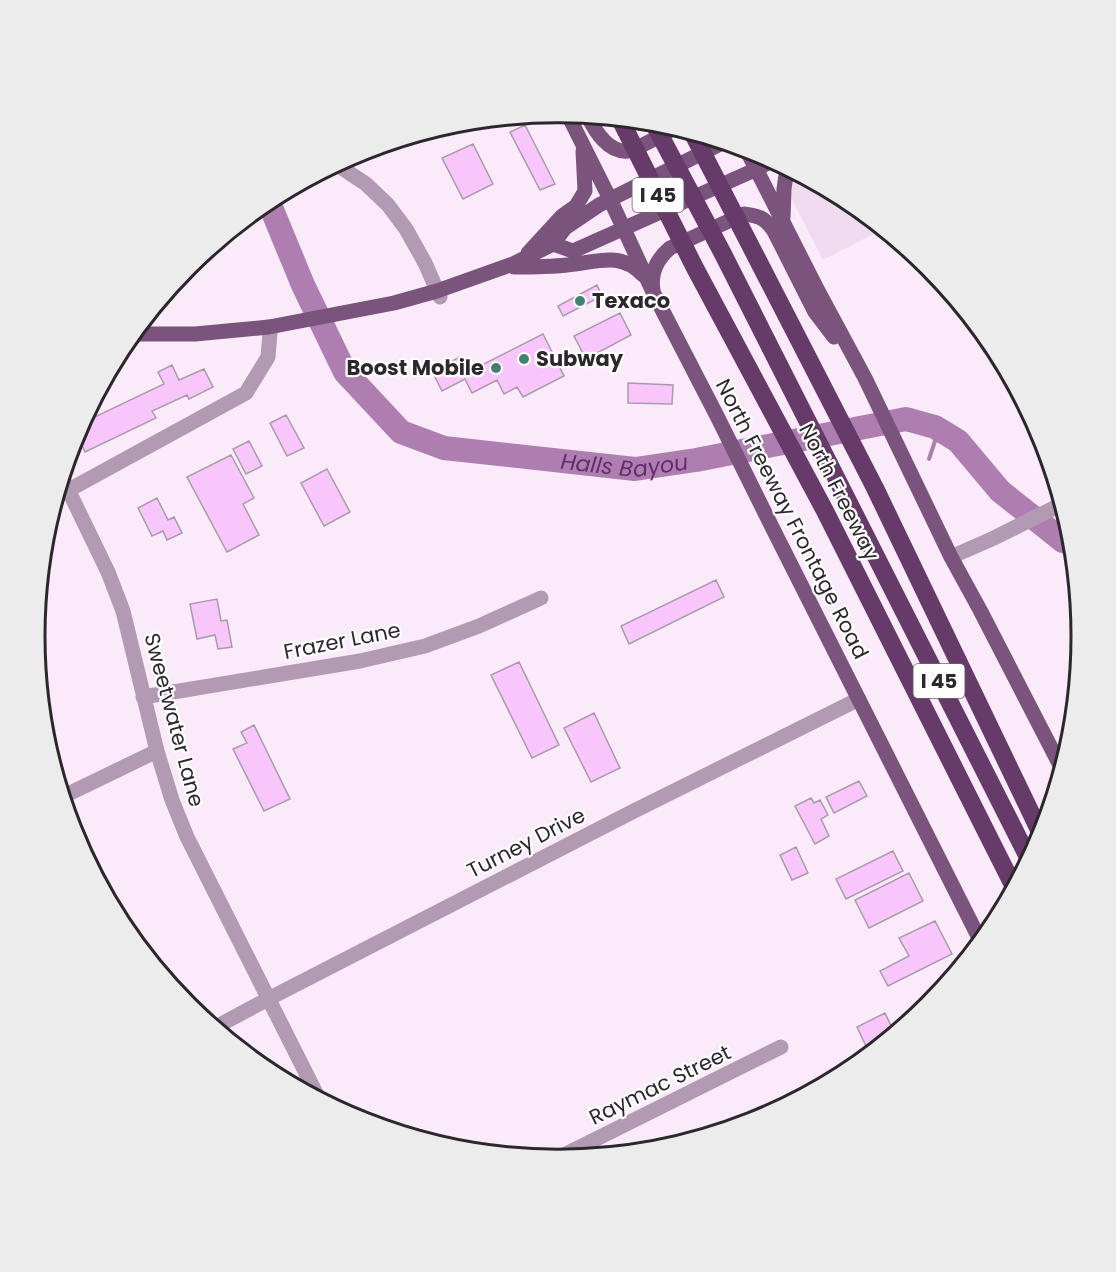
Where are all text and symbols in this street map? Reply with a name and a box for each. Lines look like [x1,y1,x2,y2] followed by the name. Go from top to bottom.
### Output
[632,178,684,212] road number: I 45
[592,286,670,315] place label: Texaco
[573,294,587,308] marker: Texaco
[536,344,624,373] place label: Subway
[517,352,531,366] marker: Subway
[346,353,484,382] place label: Boost Mobile
[489,361,503,375] marker: Boost Mobile
[709,374,876,664] street label: North Freeway Frontage Road
[792,418,887,566] street label: North Freeway
[559,446,690,485] water label: Halls Bayou
[281,615,403,666] street label: Frazer Lane
[137,630,212,810] street label: Sweetwater Lane
[914,664,964,698] road number: I 45
[462,800,590,885] street label: Turney Drive
[584,1038,736,1131] street label: Raymac Street

